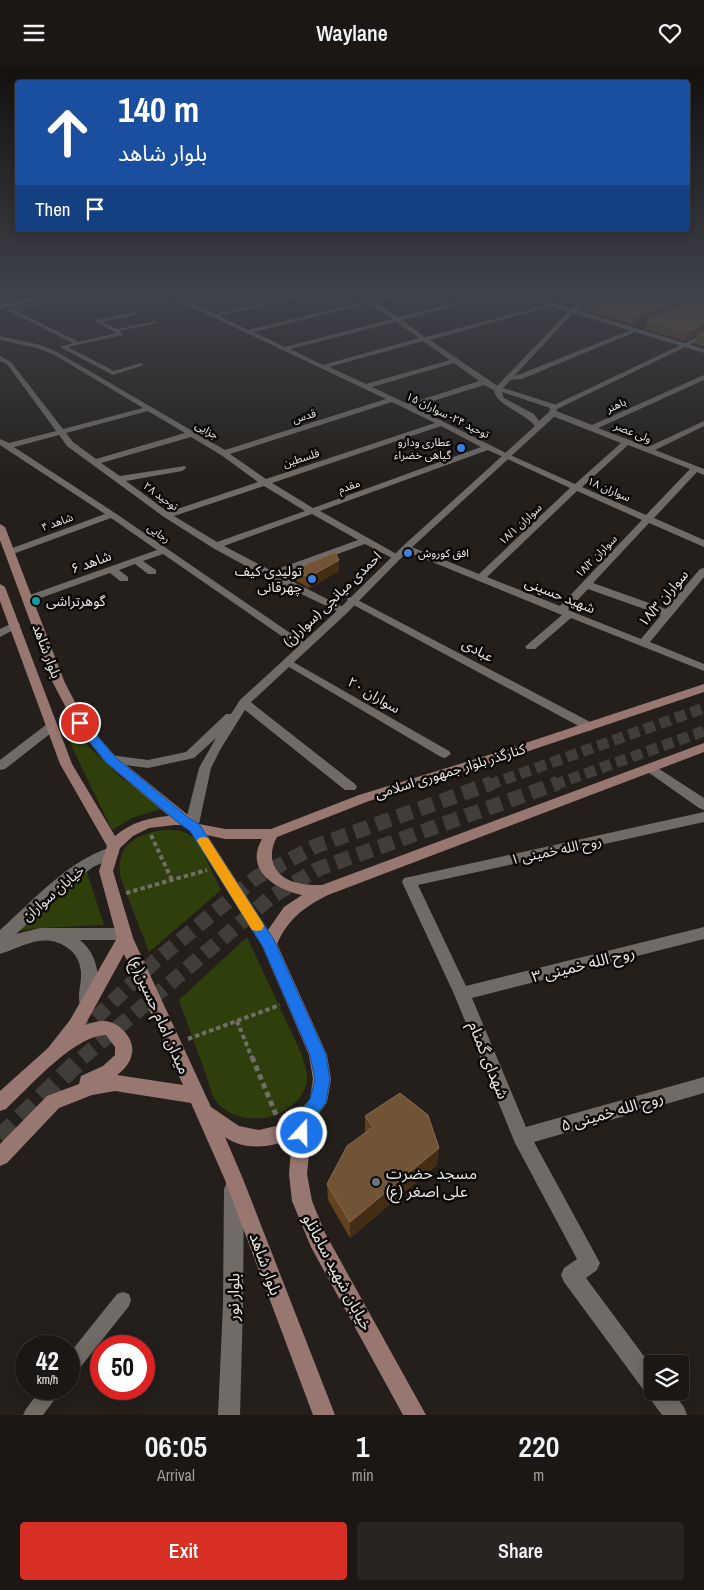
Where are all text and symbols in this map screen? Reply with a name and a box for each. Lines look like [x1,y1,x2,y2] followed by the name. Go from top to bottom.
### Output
[316,18,388,48] text: Waylane
[20,19,48,47] icon: menu
[656,19,684,47] icon: heart
[118,86,199,133] text: 140 m
[35,100,100,165] icon: ahead
[118,138,207,168] text: بلوار شاهد
[81,195,109,223] icon: arrive
[35,196,71,222] text: Then
[404,389,492,441] street label: توحید ۲۴- سواران ۱۵
[603,394,628,416] street label: باهنر
[290,406,318,426] street label: قدس
[193,418,222,443] street label: جزایی
[612,418,654,446] street label: ولی عصر
[394,435,451,462] place label: عطاری ودارو گیاهی خضراء
[455,442,467,454] marker: عطاری ودارو گیاهی خضراء
[281,446,321,471] street label: فلسطین
[585,474,633,504] street label: سواران ۱۸
[336,476,362,497] street label: مقدم
[141,479,181,513] street label: توحید ۲۸
[495,500,545,548] street label: سواران ۱۸/۱
[39,510,75,534] street label: شاهد ۴
[145,520,173,546] street label: رجایی
[572,531,620,580] street label: سواران ۱۸/۲
[68,546,114,578] street label: شاهد ۶
[418,546,469,560] place label: افق کوروش
[279,547,385,651] street label: احمدی میانجی (سواران)
[402,547,414,559] marker: افق کوروش
[235,562,302,597] place label: تولیدی کیف چهرقانی
[634,566,692,630] street label: سواران ۱۸/۳
[306,573,318,585] marker: تولیدی کیف چهرقانی
[522,573,598,617] street label: شهید حسینی
[46,592,106,610] place label: گوهرتراشی
[30,595,42,607] marker: گوهرتراشی
[28,621,66,681] street label: بلوار شاهد
[459,634,497,666] street label: عبادی
[344,673,404,717] street label: سواران ۲۰
[59,702,101,744] pin
[66,709,94,737] icon: arrive
[373,739,528,802] street label: کنارگذر بلوار جمهوری اسلامی
[509,832,604,870] street label: روح الله خمینی ۱
[18,861,88,925] street label: خیابان سواران
[529,941,637,989] street label: روح الله خمینی ۳
[122,952,196,1078] street label: میدان امام حسین(ع)
[461,1018,515,1103] street label: شهدای گمنام
[558,1086,666,1138] street label: روح الله خمینی ۵
[275,1106,327,1158] position arrow
[386,1162,477,1204] place label: مسجد حضرت علی اصغر (ع)
[370,1176,382,1188] marker: مسجد حضرت علی اصغر (ع)
[298,1210,378,1334] street label: خیابان شهید سامانلو
[245,1230,287,1298] street label: بلوار شاهد
[222,1273,244,1322] street label: بلوار نور
[90,1335,155,1400] speed limit sign: 50
[36,1344,59,1378] text: 42
[644,1355,689,1400] map controls
[644,1355,689,1400] button: layers
[37,1372,58,1388] text: km/h
[145,1426,207,1466] text: 06:05
[356,1426,370,1466] text: 1
[518,1426,559,1466] text: 220
[157,1464,195,1486] text: Arrival
[352,1464,374,1486] text: min
[533,1464,544,1486] text: m
[20,1522,347,1580] button: Exit
[357,1522,684,1580] button: Share

